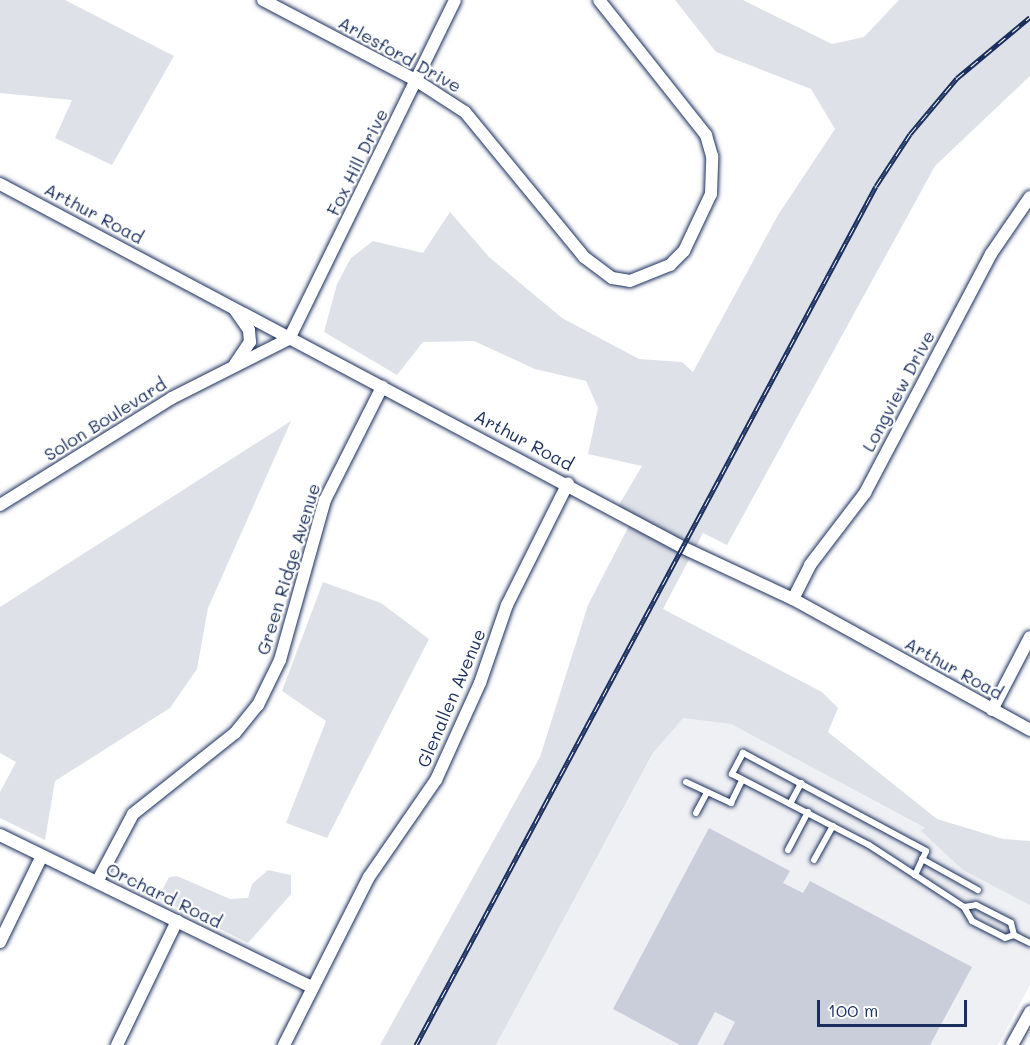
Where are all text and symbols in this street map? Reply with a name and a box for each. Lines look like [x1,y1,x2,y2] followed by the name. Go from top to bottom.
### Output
[335,11,465,97] street label: Arlesford Drive
[322,105,392,219] street label: Fox Hill Drive
[41,178,147,248] street label: Arthur Road
[857,327,939,455] street label: Longview Drive
[40,373,170,465] street label: Solon Boulevard
[471,405,577,475] street label: Arthur Road
[252,481,324,657] street label: Green Ridge Avenue
[412,625,490,771] street label: Glenallen Avenue
[901,632,1007,704] street label: Arthur Road
[103,858,225,932] street label: Orchard Road
[820,988,970,1026] scale bar
[828,998,878,1022] text: 100 m

